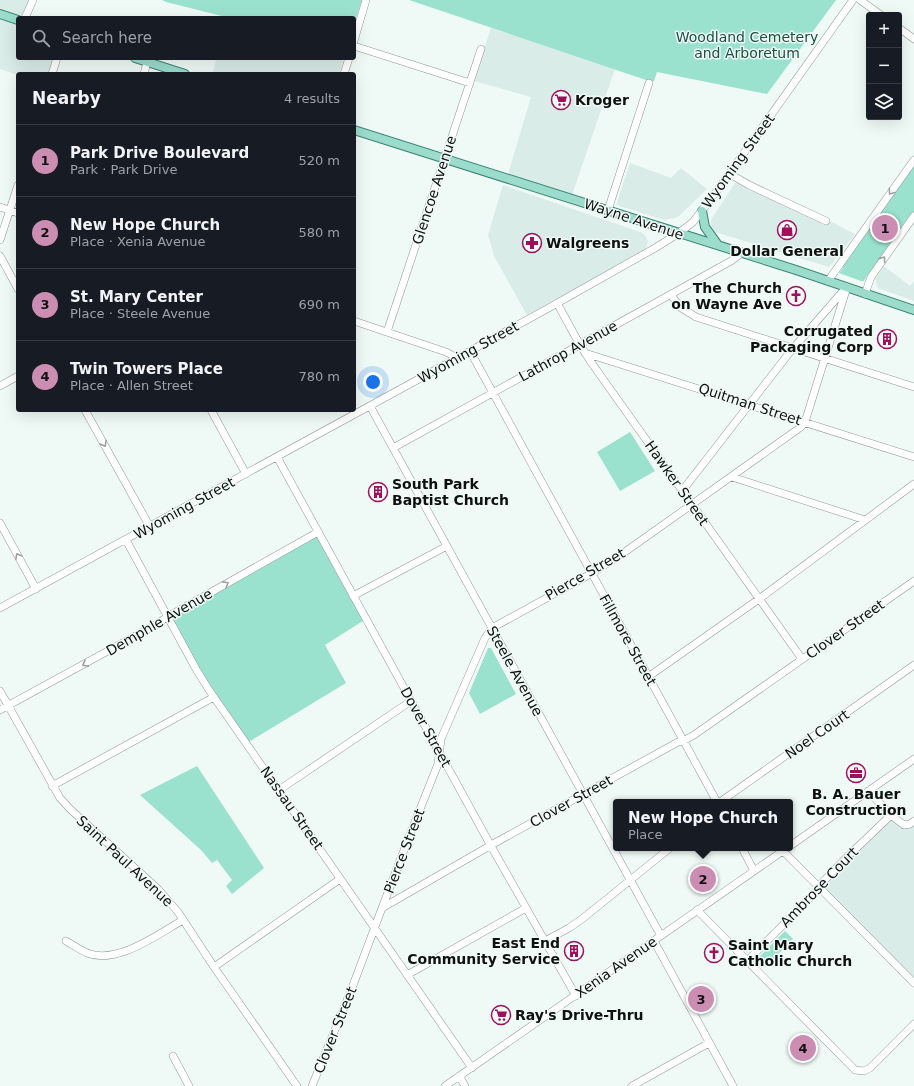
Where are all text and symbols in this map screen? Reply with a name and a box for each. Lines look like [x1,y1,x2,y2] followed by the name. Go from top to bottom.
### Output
[866,12,902,120] map controls
[866,12,902,48] button: +
[16,16,356,60] search box
[30,27,52,49] icon: search
[62,29,152,47] text: Search here
[676,29,818,61] park label: Woodland Cemetery and Arboretum
[866,48,902,84] button: −
[866,84,902,120] button: layers
[32,88,101,108] text: Nearby
[550,89,572,111] supermarket icon: Kroger
[284,91,340,106] text: 4 results
[575,92,629,108] place label: Kroger
[698,110,778,211] street label: Wyoming Street
[409,134,459,246] street label: Glencoe Avenue
[70,144,249,162] text: Park Drive Boulevard
[40,153,50,168] text: 1
[298,153,340,168] text: 520 m
[70,162,177,177] text: Park · Park Drive
[889,187,896,194] one-way arrow
[582,195,686,243] street label: Wayne Avenue
[872,213,898,243] pin: 1
[70,216,220,234] text: New Hope Church
[776,219,798,241] shop icon: Dollar General
[40,225,50,240] text: 2
[298,225,340,240] text: 580 m
[521,232,543,254] pharmacy icon: Walgreens
[70,234,206,249] text: Place · Xenia Avenue
[546,235,629,251] place label: Walgreens
[730,243,844,259] place label: Dollar General
[878,257,885,264] one-way arrow
[671,280,782,312] place label: The Church on Wayne Ave
[785,285,807,307] church icon: The Church on Wayne Ave
[70,288,203,306] text: St. Mary Center
[40,297,50,312] text: 3
[298,297,340,312] text: 690 m
[70,306,210,321] text: Place · Steele Avenue
[415,317,522,386] street label: Wyoming Street
[516,317,620,385] street label: Lathrop Avenue
[750,323,873,355] place label: Corrugated Packaging Corp
[876,328,898,350] building icon: Corrugated Packaging Corp
[70,360,223,378] text: Twin Towers Place
[40,369,50,384] text: 4
[298,369,340,384] text: 780 m
[363,372,383,392] your location
[70,378,193,393] text: Place · Allen Street
[696,380,804,428] street label: Quitman Street
[642,438,712,529] street label: Hawker Street
[100,440,107,447] one-way arrow
[131,473,238,542] street label: Wyoming Street
[392,476,509,508] place label: South Park Baptist Church
[367,481,389,503] building icon: South Park Baptist Church
[542,544,628,603] street label: Pierce Street
[15,553,23,560] one-way arrow
[222,581,229,589] one-way arrow
[103,585,215,659] street label: Demphle Avenue
[596,592,660,689] street label: Fillmore Street
[803,596,888,662] street label: Clover Street
[484,623,546,719] street label: Steele Avenue
[82,659,89,666] one-way arrow
[397,684,455,770] street label: Dover Street
[782,706,852,762] street label: Noel Court
[845,762,867,784] office icon: B. A. Bauer Construction
[257,763,327,853] street label: Nassau Street
[527,771,616,830] street label: Clover Street
[805,786,907,818] place label: B. A. Bauer Construction
[613,799,793,851] popup
[381,806,428,896] street label: Pierce Street
[628,809,778,827] text: New Hope Church
[74,812,176,910] street label: Saint Paul Avenue
[628,827,663,842] text: Place
[777,843,862,930] street label: Ambrose Court
[690,864,716,894] pin: 2
[572,933,660,1001] street label: Xenia Avenue
[407,935,560,967] place label: East End Community Service
[728,937,852,969] place label: Saint Mary Catholic Church
[563,940,585,962] building icon: East End Community Service
[703,942,725,964] church icon: Saint Mary Catholic Church
[310,984,360,1076] street label: Clover Street
[688,984,714,1014] pin: 3
[490,1004,512,1026] supermarket icon: Ray's Drive-Thru
[515,1007,644,1023] place label: Ray's Drive-Thru
[790,1033,816,1063] pin: 4

